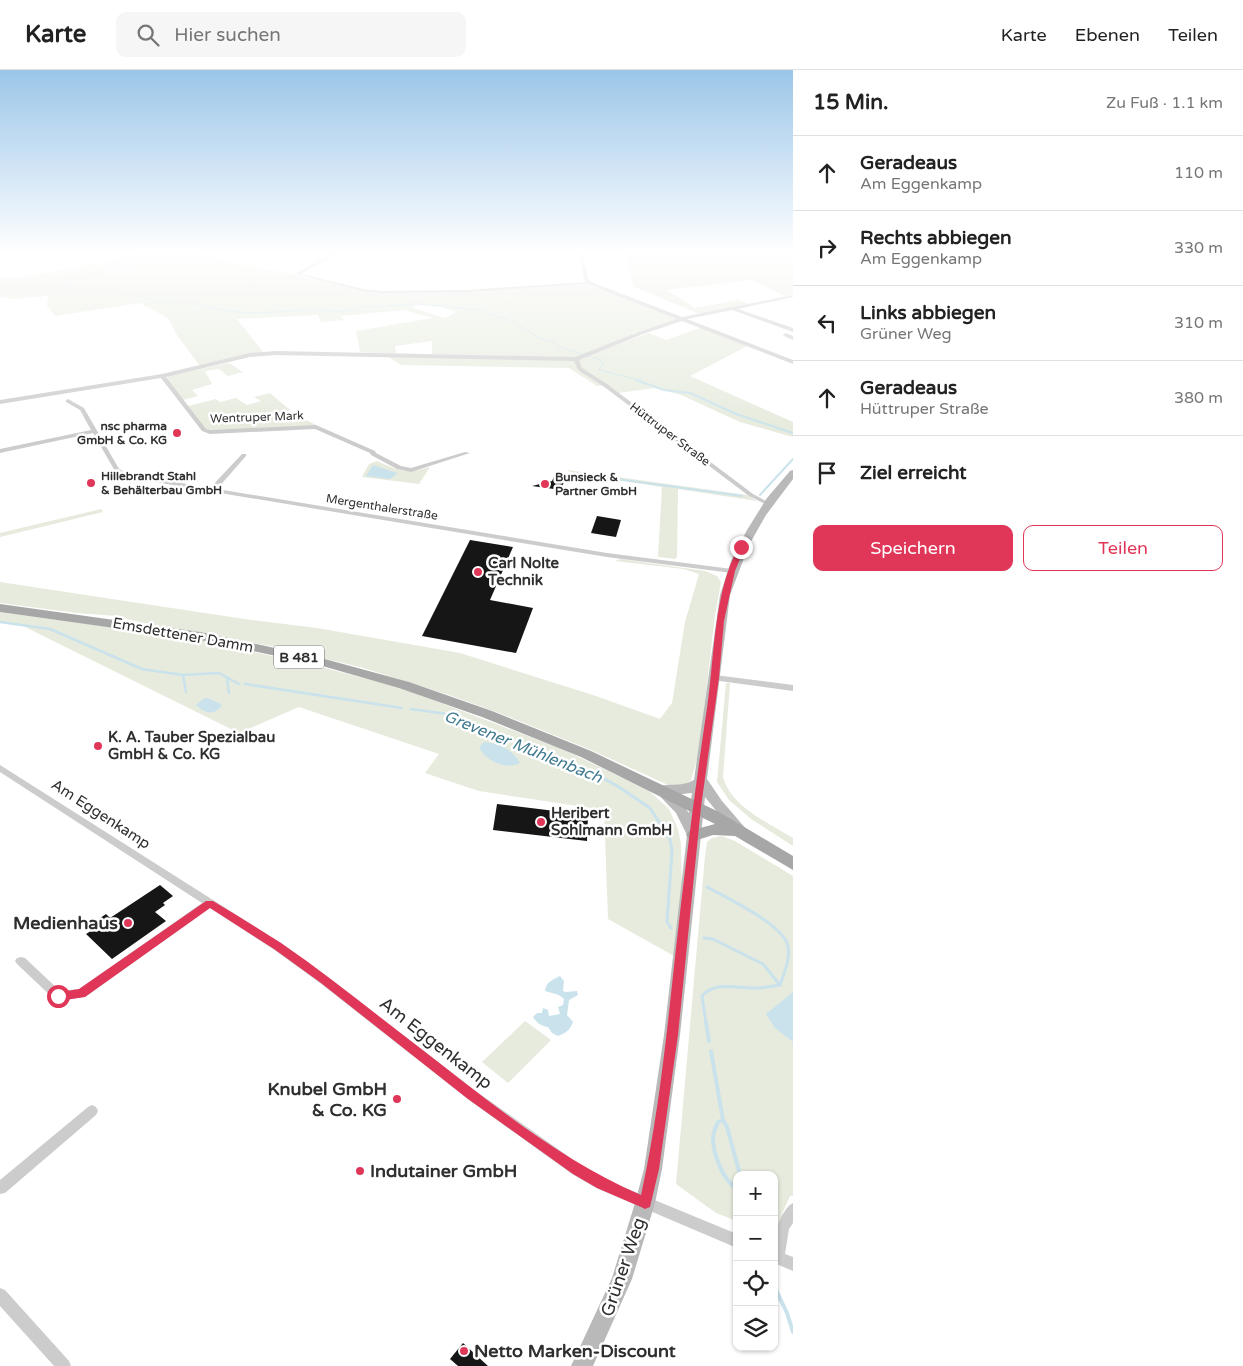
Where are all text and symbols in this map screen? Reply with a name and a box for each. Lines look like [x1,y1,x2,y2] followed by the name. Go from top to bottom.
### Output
[116,12,466,57] search box
[25,20,86,49] text: Karte
[134,21,162,49] icon: search
[174,24,281,46] text: Hier suchen
[1001,24,1047,46] text: Karte
[1075,24,1140,46] text: Ebenen
[1168,24,1218,46] text: Teilen
[813,90,888,115] text: 15 Min.
[1106,93,1223,113] text: Zu Fuß · 1.1 km
[860,152,957,174] text: Geradeaus
[813,159,841,187] icon: ahead
[1174,163,1223,183] text: 110 m
[860,174,982,194] text: Am Eggenkamp
[860,227,1012,249] text: Rechts abbiegen
[813,234,841,262] icon: right
[1174,238,1223,258] text: 330 m
[860,249,982,269] text: Am Eggenkamp
[860,302,996,324] text: Links abbiegen
[813,309,841,337] icon: left
[1174,313,1223,333] text: 310 m
[860,324,952,344] text: Grüner Weg
[860,377,957,399] text: Geradeaus
[813,384,841,412] icon: ahead
[1174,388,1223,408] text: 380 m
[627,399,713,469] street label: Hüttruper Straße
[860,399,989,419] text: Hüttruper Straße
[210,408,304,426] street label: Wentruper Mark
[77,419,167,447] place label: nsc pharma GmbH & Co. KG
[171,427,183,439] marker: nsc pharma GmbH & Co. KG
[813,459,841,487] icon: arrive
[860,462,967,484] text: Ziel erreicht
[101,469,222,497] place label: Hillebrandt Stahl & Behälterbau GmbH
[555,470,637,498] place label: Bunsieck & Partner GmbH
[85,477,97,489] marker: Hillebrandt Stahl & Behälterbau GmbH
[539,478,551,490] marker: Bunsieck & Partner GmbH
[325,491,439,523] street label: Mergenthalerstraße
[813,525,1013,571] button: Speichern
[1023,525,1223,571] button: Teilen
[730,536,753,559] route end
[487,554,560,589] place label: Carl Nolte Technik
[472,566,484,578] marker: Carl Nolte Technik
[111,614,255,656] street label: Emsdettener Damm
[274,646,324,668] road number: B 481
[441,706,606,788] water label: Grevener Mühlenbach
[108,728,275,763] place label: K. A. Tauber Spezialbau GmbH & Co. KG
[92,740,104,752] marker: K. A. Tauber Spezialbau GmbH & Co. KG
[48,775,154,853] street label: Am Eggenkamp
[551,804,672,839] place label: Heribert Sohlmann GmbH
[535,816,547,828] marker: Heribert Sohlmann GmbH
[13,912,118,934] place label: Medienhaus
[122,917,134,929] marker: Medienhaus
[47,985,70,1008] route start
[375,992,497,1094] street label: Am Eggenkamp
[268,1078,387,1121] place label: Knubel GmbH & Co. KG
[391,1093,403,1105] marker: Knubel GmbH & Co. KG
[370,1160,517,1182] place label: Indutainer GmbH
[354,1165,366,1177] marker: Indutainer GmbH
[733,1171,778,1351] map controls
[733,1171,778,1216] button: +
[596,1215,650,1319] street label: Grüner Weg
[733,1216,778,1261] button: −
[733,1261,778,1306] button: locate
[733,1306,778,1351] button: layers
[474,1340,676,1362] place label: Netto Marken-Discount
[458,1345,470,1357] marker: Netto Marken-Discount

